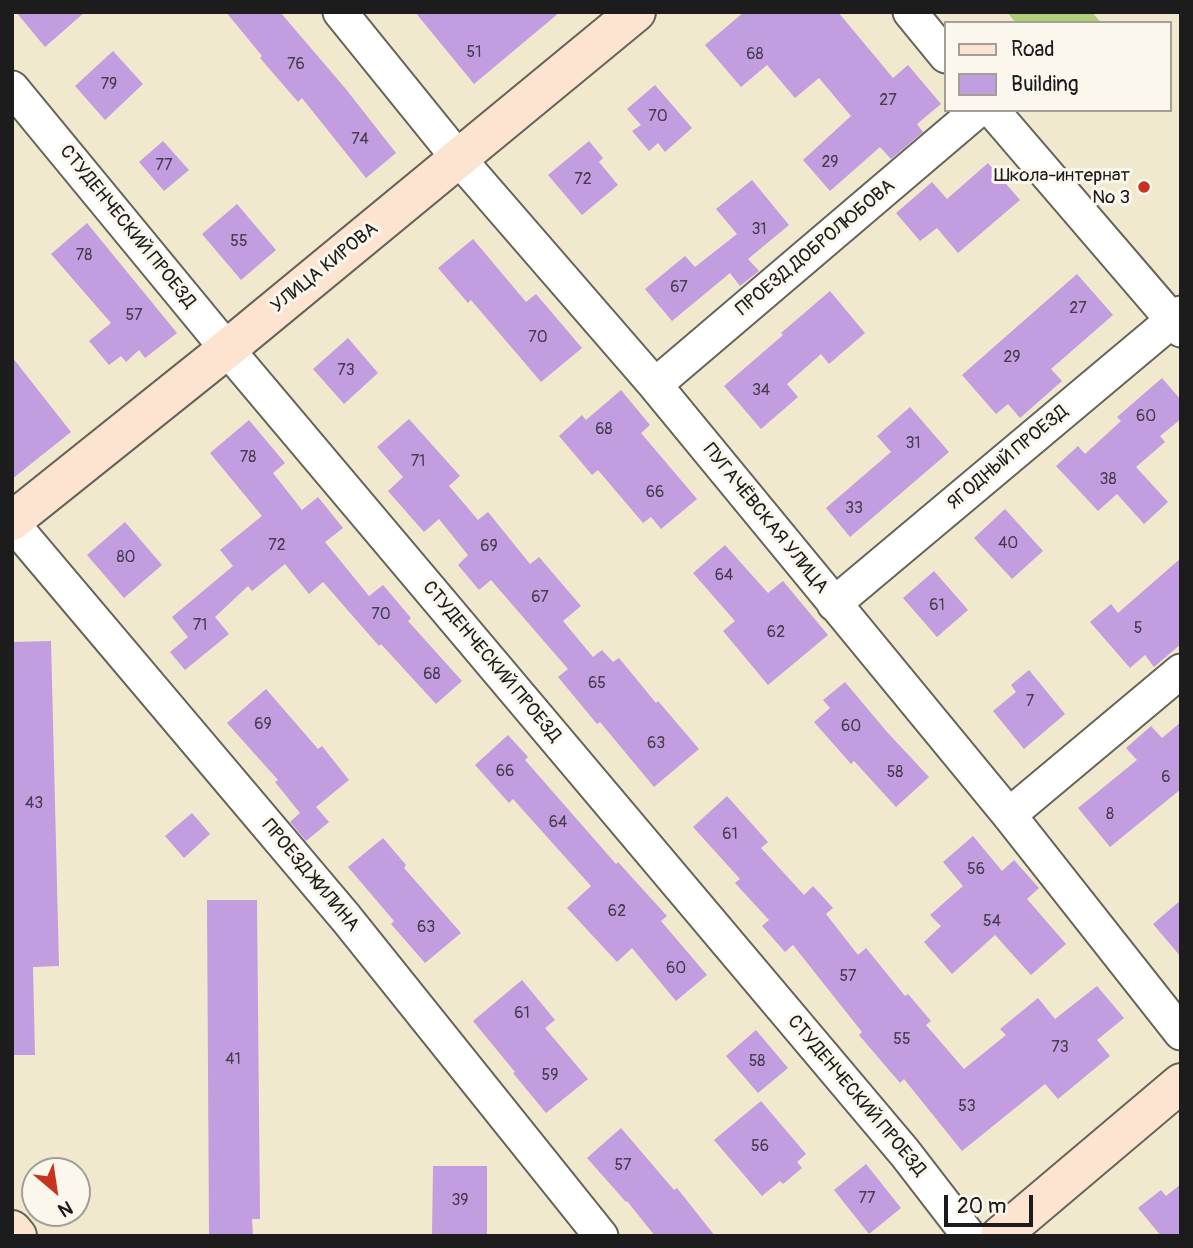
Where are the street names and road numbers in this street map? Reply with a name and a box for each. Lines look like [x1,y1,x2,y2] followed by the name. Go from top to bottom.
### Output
[54,141,200,313] street label: СТУДЕНЧЕСКИЙ ПРОЕЗД
[732,175,900,321] street label: ПРОЕЗД ДОБРОЛЮБОВА
[267,218,383,318] street label: УЛИЦА КИРОВА
[943,401,1073,515] street label: ЯГОДНЫЙ ПРОЕЗД
[697,439,833,599] street label: ПУГАЧЁВСКАЯ УЛИЦА
[417,577,565,747] street label: СТУДЕНЧЕСКИЙ ПРОЕЗД
[256,815,364,937] street label: ПРОЕЗД ЖИЛИНА
[782,1011,930,1181] street label: СТУДЕНЧЕСКИЙ ПРОЕЗД

